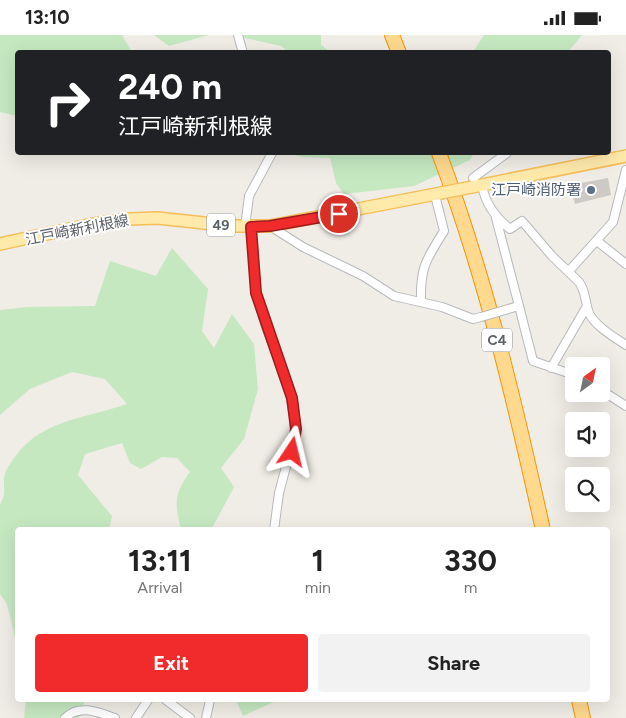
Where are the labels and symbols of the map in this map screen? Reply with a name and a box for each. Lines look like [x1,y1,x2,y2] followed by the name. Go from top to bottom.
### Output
[491,181,581,199] place label: 江戸崎消防署
[585,184,597,196] marker: 江戸崎消防署
[318,193,360,235] pin
[24,211,130,249] street label: 江戸崎新利根線
[207,213,235,237] road number: 49
[482,329,512,351] road number: C4
[565,357,610,403] north arrow
[265,425,317,477] position arrow

